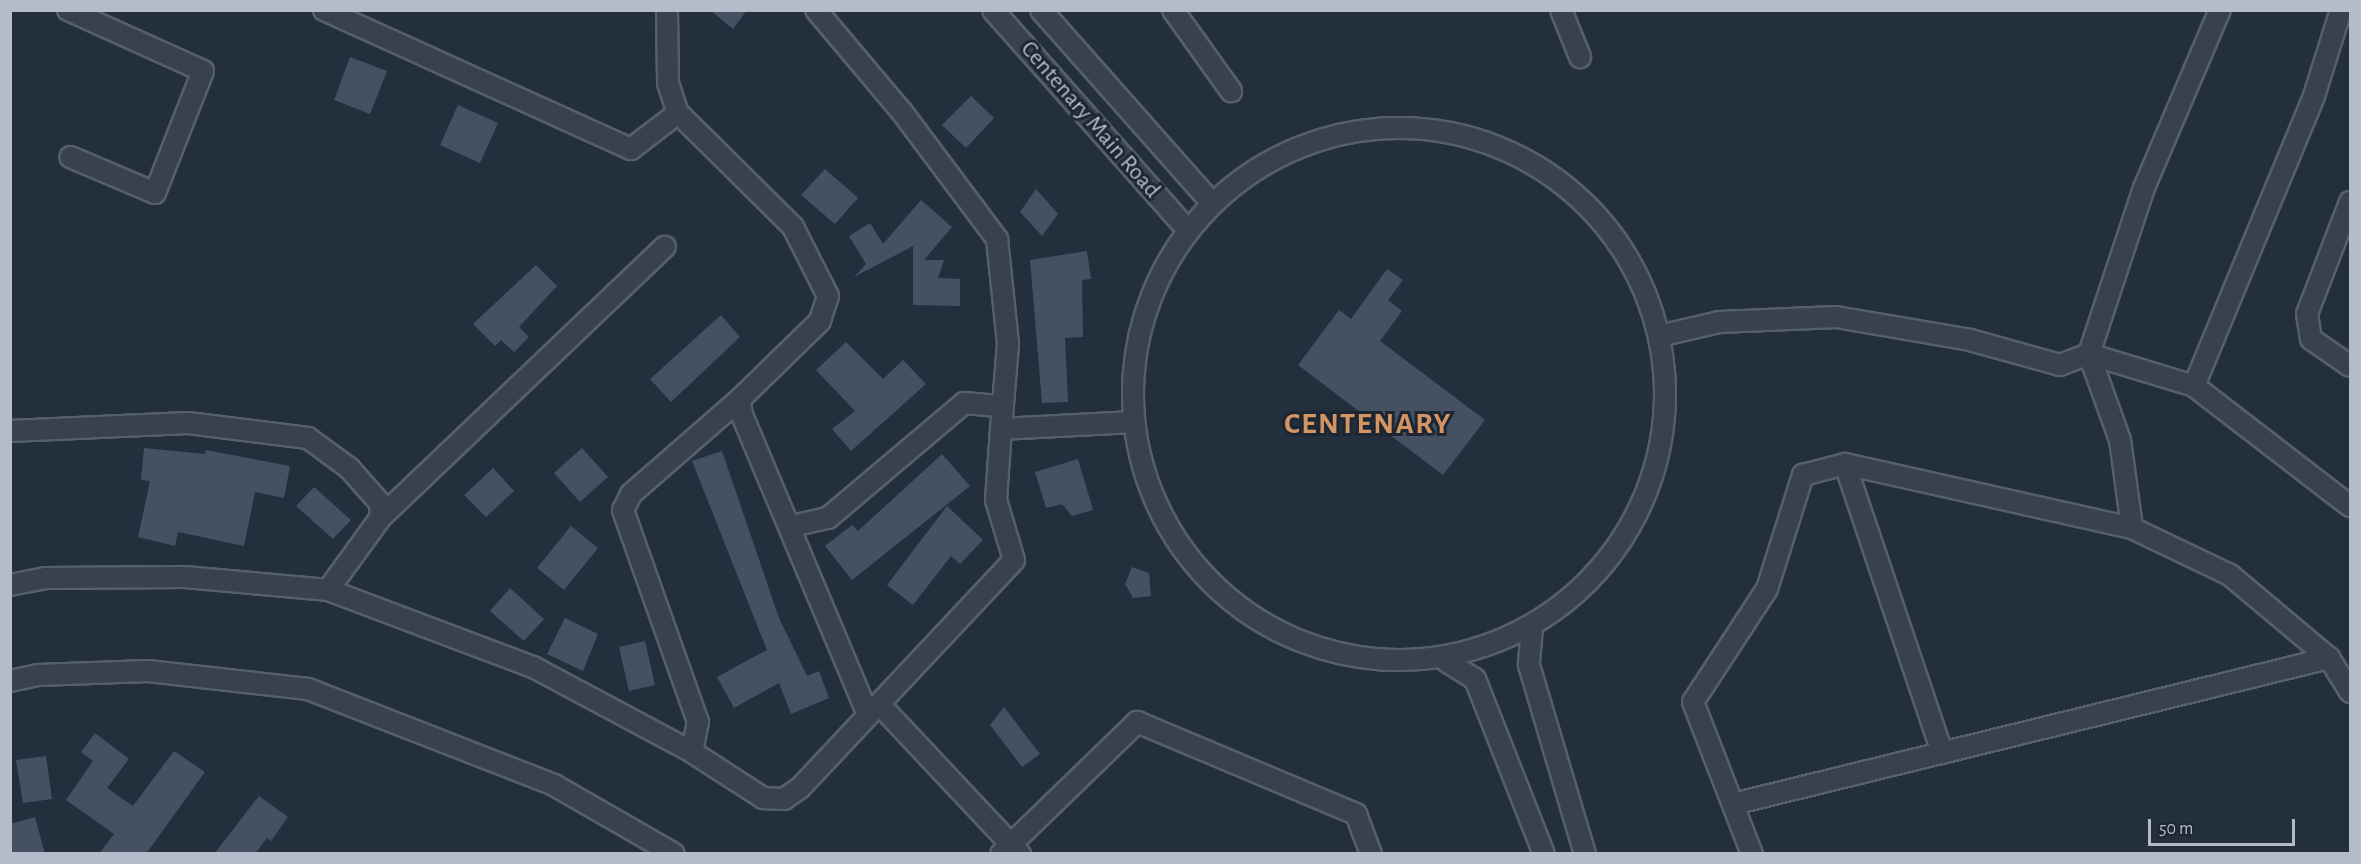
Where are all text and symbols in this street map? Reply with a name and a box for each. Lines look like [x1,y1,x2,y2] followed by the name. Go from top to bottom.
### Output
[1014,35,1166,205] street label: Centenary Main Road
[1284,406,1452,442] district label: CENTENARY
[2151,807,2298,845] scale bar
[2159,820,2193,838] text: 50 m

